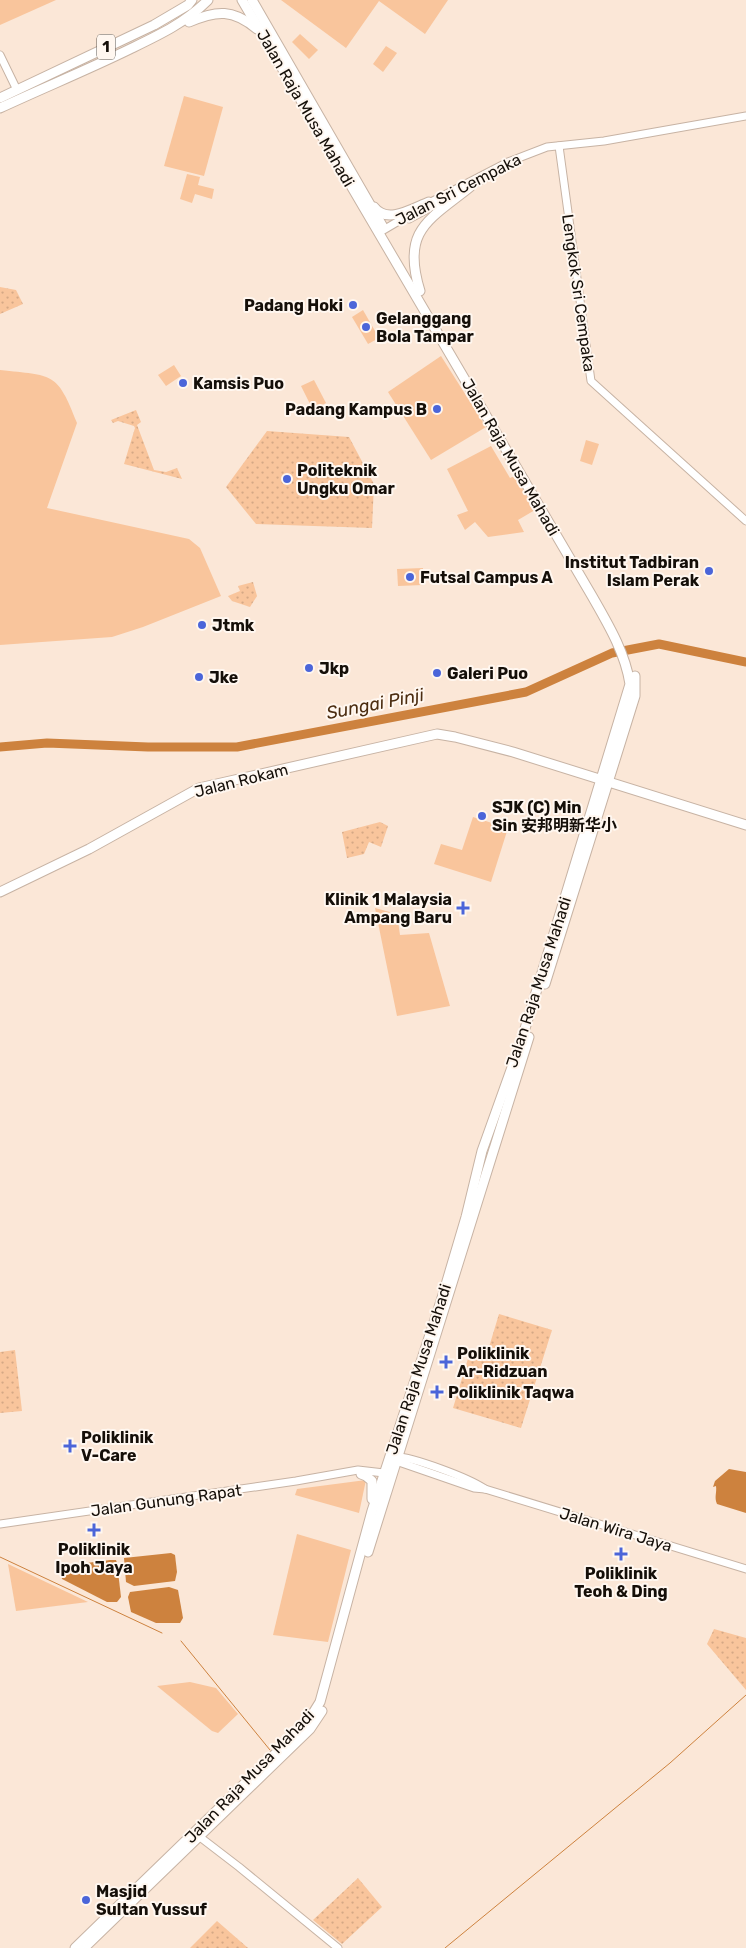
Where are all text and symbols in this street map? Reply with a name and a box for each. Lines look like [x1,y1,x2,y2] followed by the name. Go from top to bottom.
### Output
[253,26,358,190] street label: Jalan Raja Musa Mahadi
[97,34,115,60] road number: 1
[392,150,524,229] street label: Jalan Sri Cempaka
[558,213,599,373] street label: Lengkok Sri Cempaka
[244,296,343,315] place label: Padang Hoki
[347,299,359,311] marker: Padang Hoki
[376,309,474,346] place label: Gelanggang Bola Tampar
[360,321,372,333] marker: Gelanggang Bola Tampar
[193,374,284,393] place label: Kamsis Puo
[458,375,563,539] street label: Jalan Raja Musa Mahadi
[177,377,189,389] marker: Kamsis Puo
[285,400,427,419] place label: Padang Kampus B
[431,403,443,415] marker: Padang Kampus B
[297,461,396,498] place label: Politeknik Ungku Omar
[281,473,293,485] marker: Politeknik Ungku Omar
[565,553,700,590] place label: Institut Tadbiran Islam Perak
[703,565,715,577] marker: Institut Tadbiran Islam Perak
[420,568,553,587] place label: Futsal Campus A
[404,571,416,583] marker: Futsal Campus A
[212,616,255,635] place label: Jtmk
[196,619,208,631] marker: Jtmk
[319,659,349,678] place label: Jkp
[303,662,315,674] marker: Jkp
[447,664,528,683] place label: Galeri Puo
[431,667,443,679] marker: Galeri Puo
[209,668,238,687] place label: Jke
[193,671,205,683] marker: Jke
[324,684,426,724] water label: Sungai Pinji
[192,760,290,801] street label: Jalan Rokam
[492,798,617,835] place label: SJK (C) Min Sin 安邦明新华小
[476,810,488,822] marker: SJK (C) Min Sin 安邦明新华小
[325,890,452,927] place label: Klinik 1 Malaysia Ampang Baru
[502,894,575,1070] street label: Jalan Raja Musa Mahadi
[456,901,470,915] marker: Klinik 1 Malaysia Ampang Baru
[382,1281,455,1457] street label: Jalan Raja Musa Mahadi
[457,1344,548,1381] place label: Poliklinik Ar-Ridzuan
[439,1355,453,1369] marker: Poliklinik Ar-Ridzuan
[448,1383,574,1402] place label: Poliklinik Taqwa
[430,1385,444,1399] marker: Poliklinik Taqwa
[81,1428,154,1465] place label: Poliklinik V-Care
[63,1439,77,1453] marker: Poliklinik V-Care
[89,1481,243,1520] street label: Jalan Gunung Rapat
[557,1503,674,1556] street label: Jalan Wira Jaya
[87,1523,101,1537] marker: Poliklinik Ipoh Jaya
[55,1540,133,1577] place label: Poliklinik Ipoh Jaya
[614,1547,628,1561] marker: Poliklinik Teoh & Ding
[574,1564,668,1601] place label: Poliklinik Teoh & Ding
[181,1706,318,1847] street label: Jalan Raja Musa Mahadi
[96,1882,208,1919] place label: Masjid Sultan Yussuf
[80,1894,92,1906] marker: Masjid Sultan Yussuf

